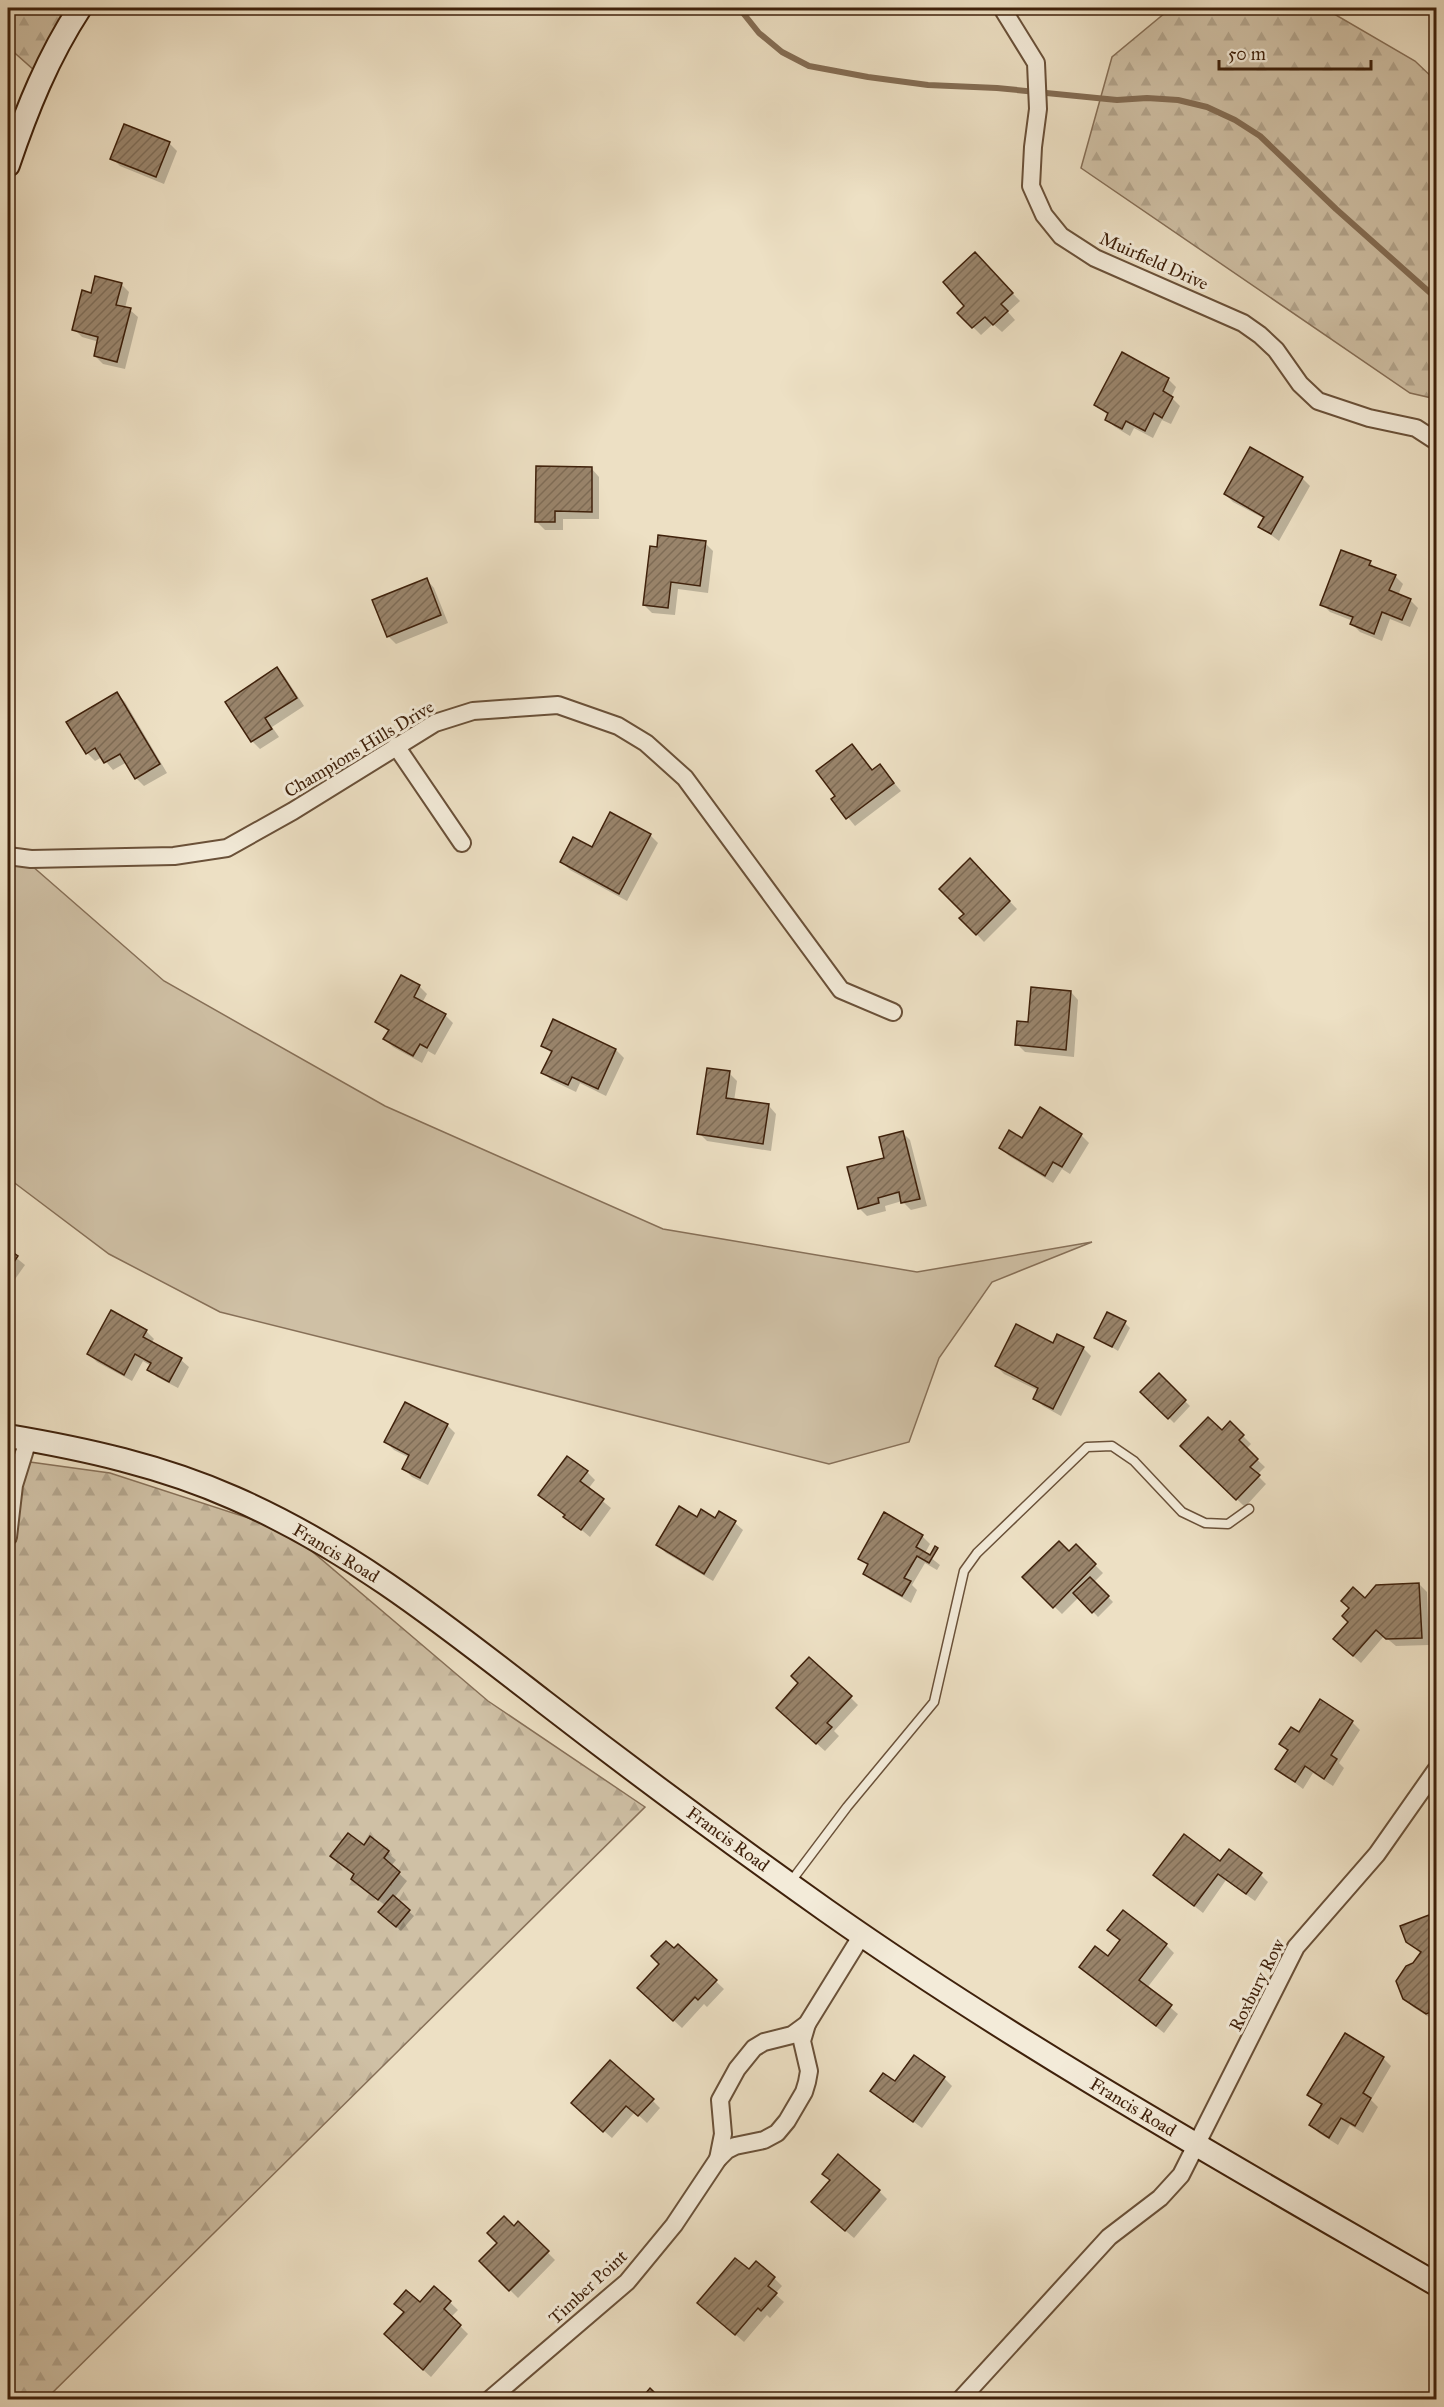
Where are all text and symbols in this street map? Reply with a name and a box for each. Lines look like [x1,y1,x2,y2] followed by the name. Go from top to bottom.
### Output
[1219,33,1370,71] scale bar
[1228,43,1266,65] text: 50 m
[1096,227,1212,295] street label: Muirfield Drive
[280,696,438,802] street label: Champions Hills Drive
[289,1519,383,1587] street label: Francis Road
[682,1802,774,1876] street label: Francis Road
[1224,1935,1290,2035] street label: Roxbury Row
[1086,2073,1180,2141] street label: Francis Road
[544,2245,632,2329] street label: Timber Point

